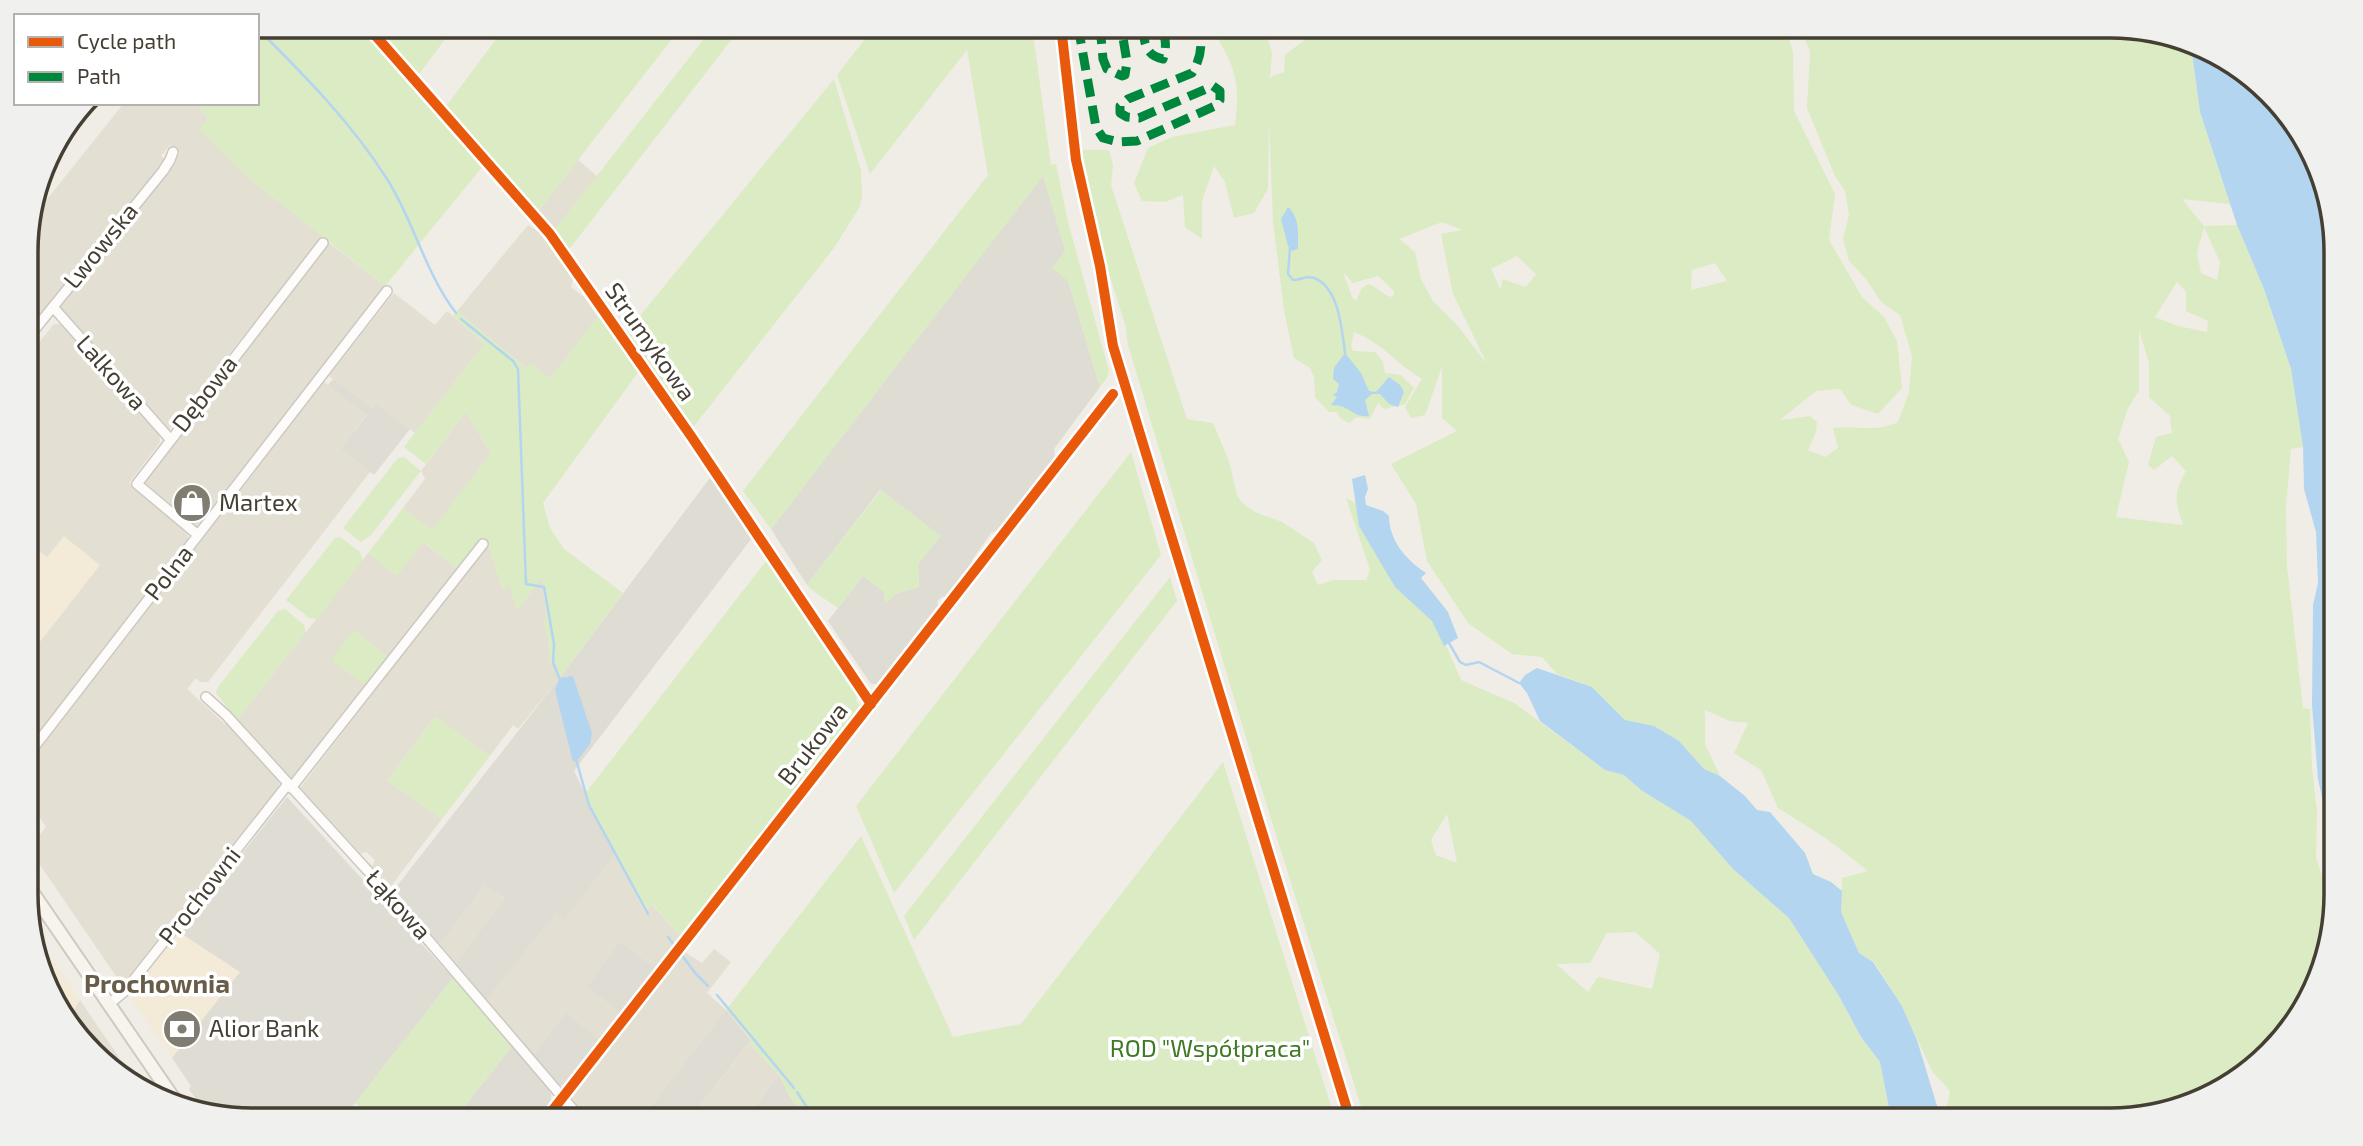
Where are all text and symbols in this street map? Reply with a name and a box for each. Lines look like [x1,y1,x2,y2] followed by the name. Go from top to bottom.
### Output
[14,14,259,105] legend
[77,28,176,53] text: Cycle path
[77,63,121,88] text: Path
[57,196,143,294] street label: Lwowska
[600,276,703,406] street label: Strumykowa
[71,329,153,415] street label: Lalkowa
[165,349,243,437] street label: Dębowa
[171,482,213,524] shop icon: Martex
[219,487,298,516] place label: Martex
[137,539,198,605] street label: Polna
[771,696,853,790] street label: Brukowa
[152,840,246,950] street label: Prochowni
[360,863,438,945] street label: Łąkowa
[84,967,230,998] district label: Prochownia
[161,1008,203,1050] bank icon: Alior Bank
[209,1013,319,1042] place label: Alior Bank
[1110,1033,1310,1062] park label: ROD "Współpraca"

